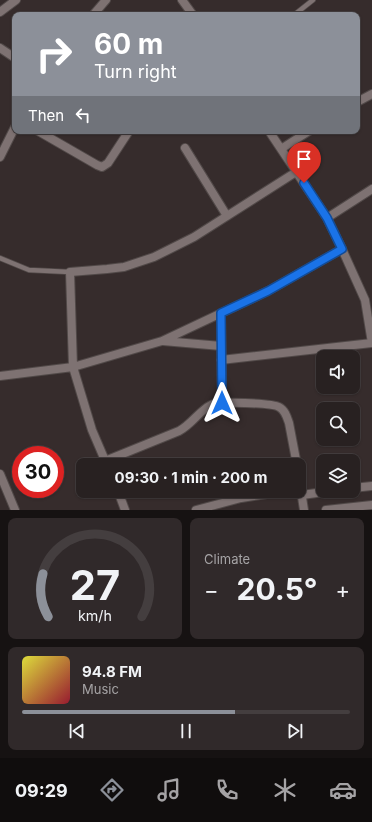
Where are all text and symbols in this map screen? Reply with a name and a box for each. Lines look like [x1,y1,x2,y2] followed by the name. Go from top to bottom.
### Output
[94,27,163,61] text: 60 m
[28,28,80,80] icon: right
[94,61,177,82] text: Turn right
[72,104,94,126] icon: left
[28,106,64,125] text: Then
[287,142,321,183] pin
[293,148,315,170] icon: arrive
[316,350,360,498] map controls
[316,350,360,394] button: sound
[201,382,243,424] position arrow
[316,402,360,446] button: search
[12,446,64,498] speed limit sign: 30
[316,454,360,498] button: layers
[115,468,267,487] text: 09:30 · 1 min · 200 m
[204,551,250,567] text: Climate
[70,559,120,609] text: 27
[237,571,317,607] text: 20.5°
[204,577,219,603] text: −
[335,577,350,603] text: +
[78,606,112,623] text: km/h
[82,662,142,681] text: 94.8 FM
[82,681,119,697] text: Music
[66,720,88,742] icon: previous
[175,720,197,742] icon: pause
[284,720,306,742] icon: next
[98,776,126,804] icon: directions
[155,776,183,804] icon: music
[213,776,241,804] icon: phone
[271,776,299,804] icon: climate
[329,776,357,804] icon: car
[15,780,68,801] text: 09:29

